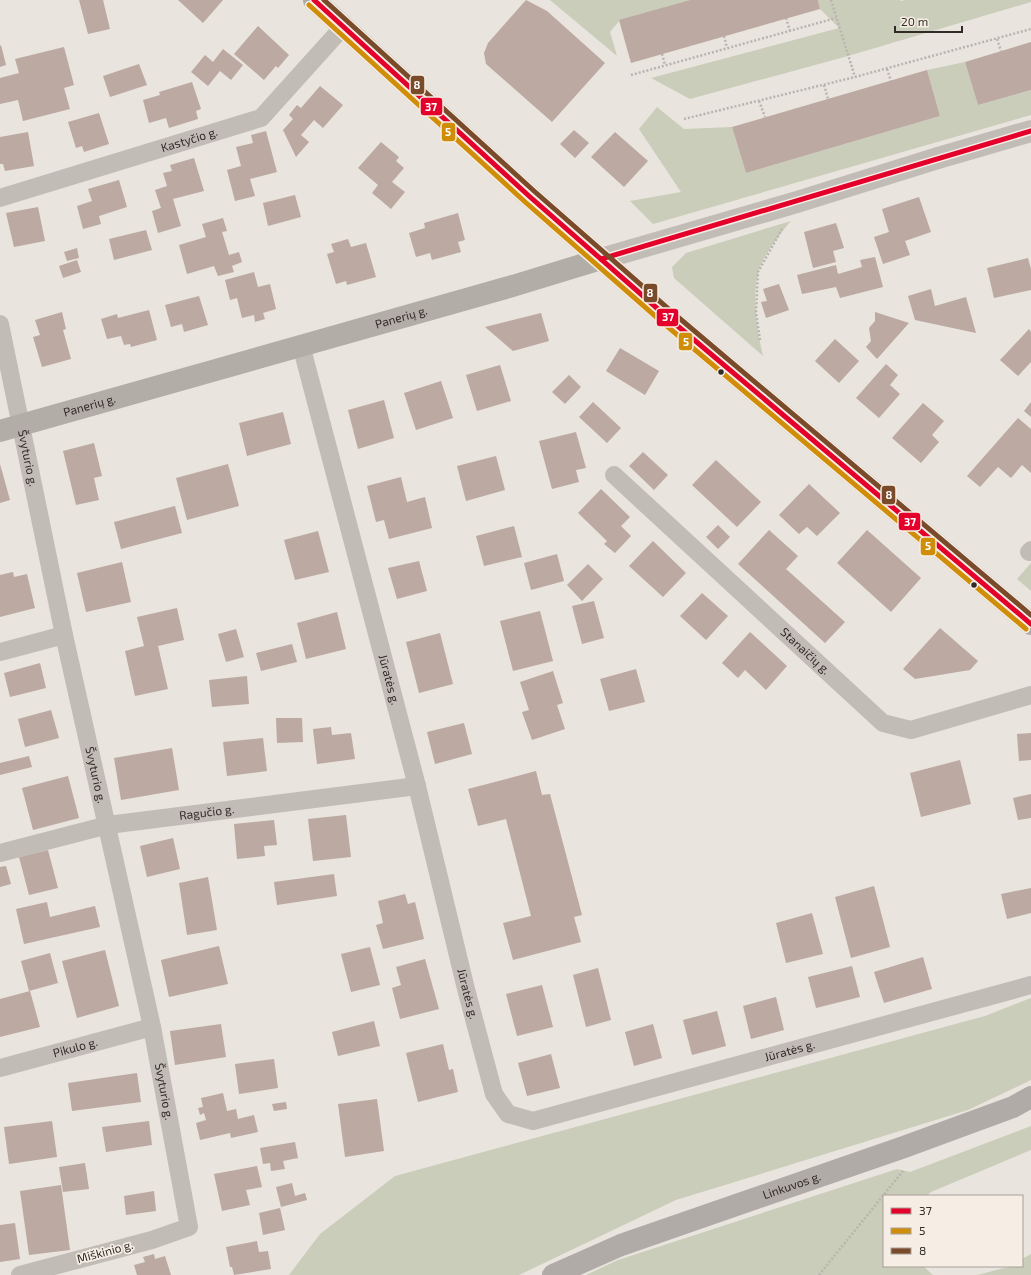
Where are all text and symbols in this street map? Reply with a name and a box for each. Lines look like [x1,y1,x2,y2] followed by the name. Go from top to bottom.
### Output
[895,8,962,34] scale bar
[901,14,928,28] text: 20 m
[410,75,425,95] line badge: 8
[414,78,421,91] text: 8
[420,97,443,116] line badge: 37
[425,100,437,113] text: 37
[441,122,456,142] line badge: 5
[159,124,219,154] street label: Kastyčio g.
[445,125,451,138] text: 5
[643,283,658,303] line badge: 8
[647,286,654,299] text: 8
[373,302,429,331] street label: Panerių g.
[656,308,679,327] line badge: 37
[662,310,674,323] text: 37
[678,332,693,351] line badge: 5
[683,335,689,348] text: 5
[716,367,726,377] unlabelled marker
[61,391,117,419] street label: Panerių g.
[16,428,41,488] street label: Švyturio g.
[881,485,896,505] line badge: 8
[886,488,893,501] text: 8
[898,512,921,531] line badge: 37
[904,515,916,528] text: 37
[920,537,936,556] line badge: 5
[925,539,931,552] text: 5
[969,580,979,590] unlabelled marker
[778,624,833,677] street label: Stanaičių g.
[377,653,403,706] street label: Jūratės g.
[83,745,110,804] street label: Švyturio g.
[178,801,235,822] street label: Ragučio g.
[455,967,482,1020] street label: Jūratės g.
[51,1034,99,1059] street label: Pikulo g.
[763,1036,816,1063] street label: Jūratės g.
[153,1062,177,1121] street label: Švyturio g.
[761,1168,822,1201] street label: Linkuvos g.
[883,1195,1023,1267] legend
[919,1203,932,1217] text: 37
[919,1223,925,1237] text: 5
[75,1237,134,1265] street label: Miškinio g.
[919,1243,926,1257] text: 8

